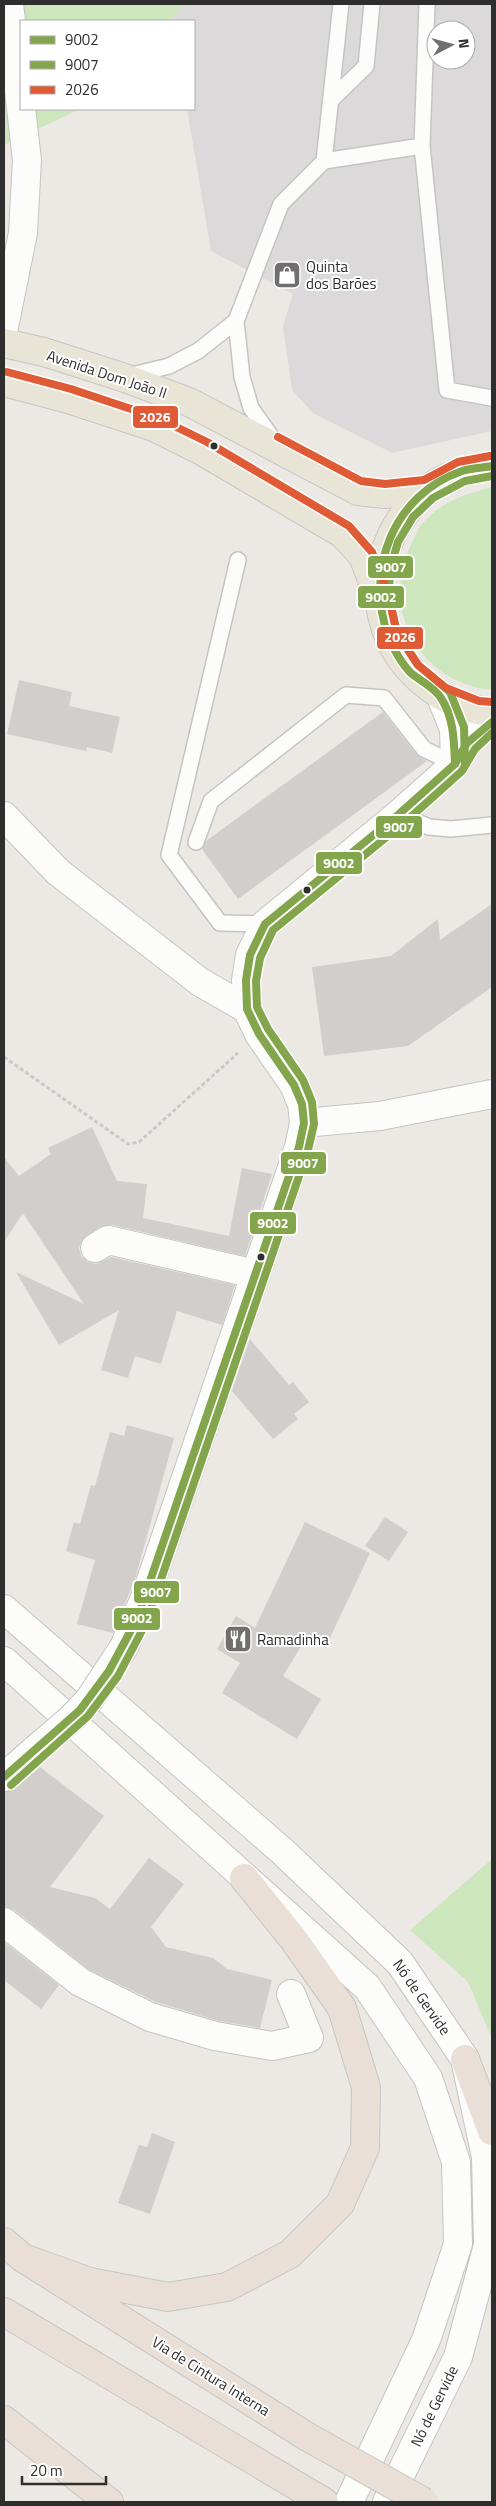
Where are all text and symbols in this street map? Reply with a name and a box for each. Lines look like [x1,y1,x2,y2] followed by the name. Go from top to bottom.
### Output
[20,20,195,110] legend
[426,20,476,70] north arrow
[65,28,99,51] text: 9002
[453,38,475,50] text: N
[65,53,99,76] text: 9007
[65,78,99,101] text: 2026
[306,255,376,295] place label: Quinta dos Barões
[272,260,302,290] shop icon: Quinta dos Barões
[44,344,170,404] street label: Avenida Dom João II
[132,405,179,429] line badge: 2026
[139,406,171,427] text: 2026
[209,441,219,451] unlabelled marker
[367,555,414,579] line badge: 9007
[375,556,407,577] text: 9007
[357,585,405,609] line badge: 9002
[365,586,397,607] text: 9002
[376,626,424,650] line badge: 2026
[384,626,416,647] text: 2026
[375,815,423,839] line badge: 9007
[383,816,415,837] text: 9007
[315,851,363,875] line badge: 9002
[323,852,355,873] text: 9002
[302,885,312,895] unlabelled marker
[280,1151,327,1175] line badge: 9007
[287,1152,319,1173] text: 9007
[249,1211,297,1235] line badge: 9002
[257,1212,289,1233] text: 9002
[256,1252,266,1262] unlabelled marker
[133,1580,180,1604] line badge: 9007
[140,1581,172,1602] text: 9007
[113,1607,161,1631] line badge: 9002
[121,1607,153,1628] text: 9002
[223,1624,253,1654] restaurant icon: Ramadinha
[257,1628,329,1651] place label: Ramadinha
[387,1954,457,2040] street label: Nó de Gervide
[147,2330,275,2422] street label: Via de Cintura Interna
[404,2361,464,2451] street label: Nó de Gervide
[22,2454,106,2486] scale bar
[30,2459,63,2482] text: 20 m

